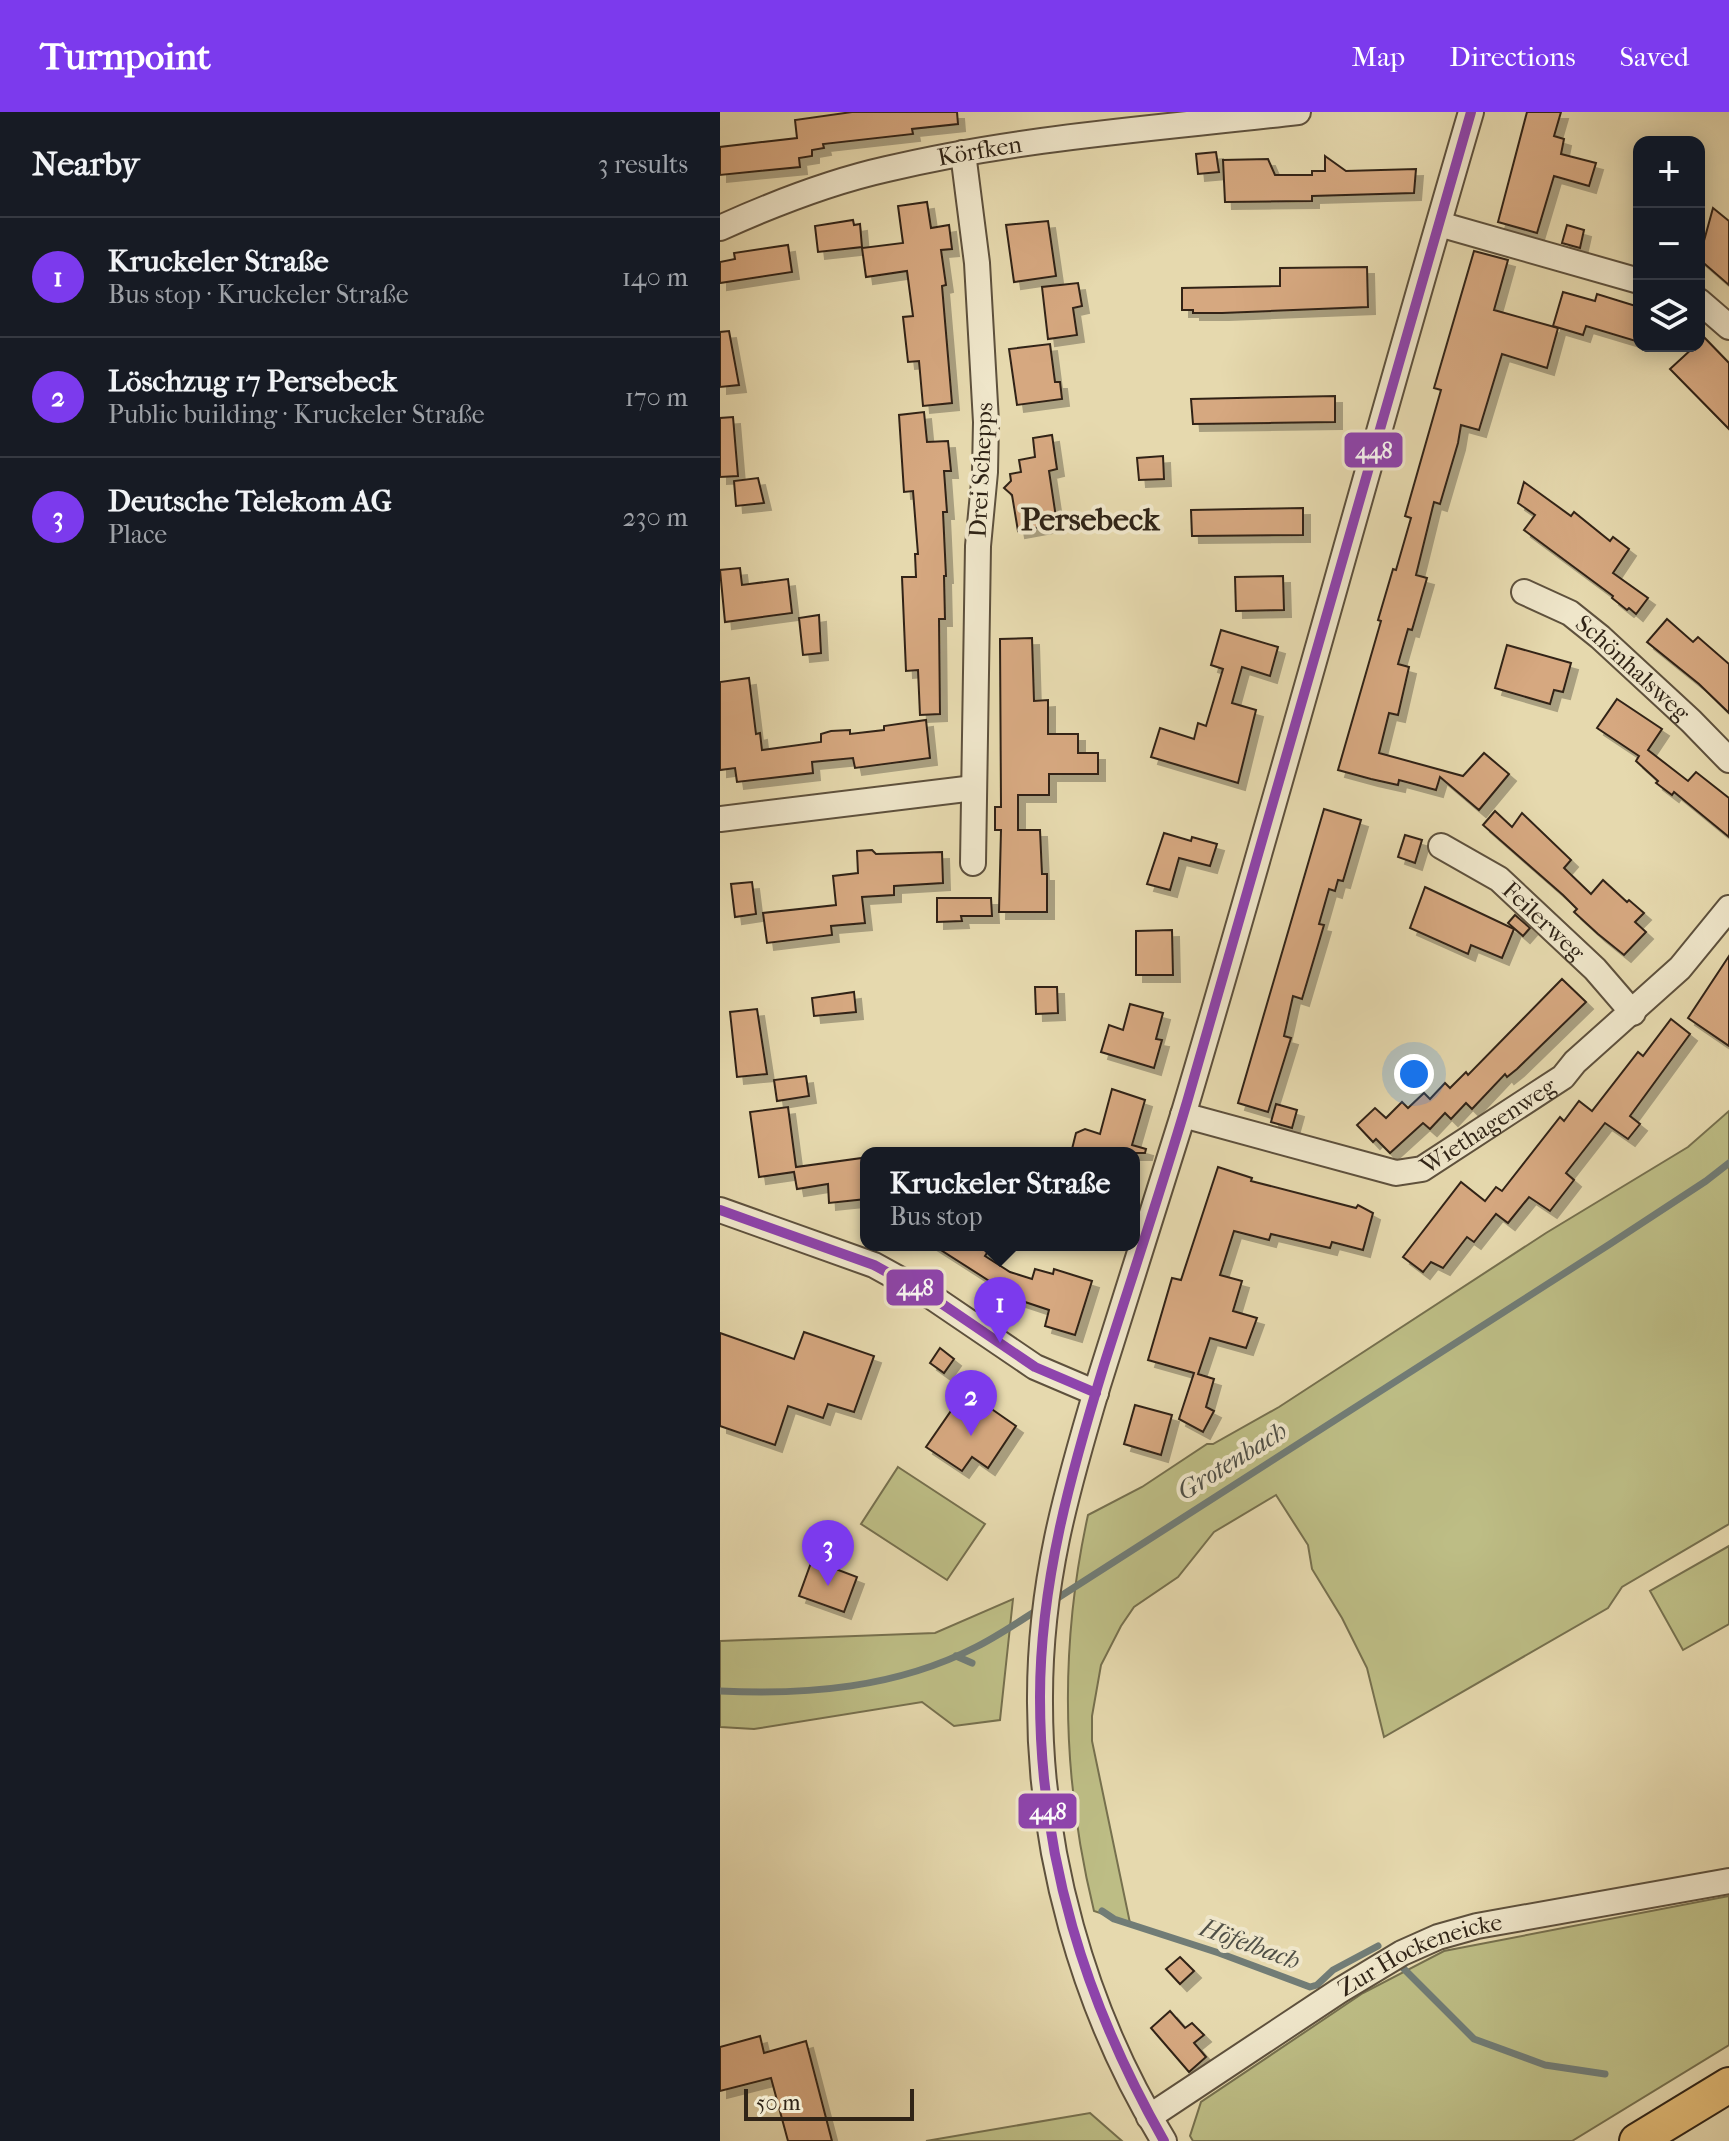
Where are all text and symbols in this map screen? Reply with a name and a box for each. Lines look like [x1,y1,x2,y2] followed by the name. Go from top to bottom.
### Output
[40,34,211,79] text: Turnpoint
[1352,40,1405,73] text: Map
[1449,40,1576,73] text: Directions
[1620,40,1689,73] text: Saved
[935,130,1024,172] street label: Körfken
[1633,136,1705,352] map controls
[1633,136,1705,208] button: +
[32,144,139,184] text: Nearby
[598,149,688,180] text: 3 results
[1633,208,1705,280] button: −
[108,244,329,279] text: Kruckeler Straße
[53,262,63,293] text: 1
[622,262,688,293] text: 140 m
[108,279,409,310] text: Bus stop · Kruckeler Straße
[1633,280,1705,352] button: layers
[108,364,397,399] text: Löschzug 17 Persebeck
[51,382,65,413] text: 2
[625,382,688,413] text: 170 m
[108,399,485,430] text: Public building · Kruckeler Straße
[963,401,999,538] street label: Drei Schepps
[1343,431,1404,469] line badge: 448
[1354,438,1393,464] text: 448
[108,484,392,519] text: Deutsche Telekom AG
[1021,501,1161,538] district label: Persebeck
[53,502,63,533] text: 3
[622,502,688,533] text: 230 m
[108,519,167,550] text: Place
[1570,609,1696,728] street label: Schönhalsweg
[1497,876,1592,967] street label: Feilerweg
[1394,1054,1434,1094] your location
[1414,1071,1562,1181] street label: Wiethagenweg
[860,1147,1140,1251] popup
[890,1166,1110,1201] text: Kruckeler Straße
[890,1201,983,1232] text: Bus stop
[885,1268,945,1307] line badge: 448
[895,1275,934,1301] text: 448
[974,1277,1026,1343] pin: 1
[945,1370,997,1436] pin: 2
[1171,1415,1293,1507] water label: Grotenbach
[802,1520,854,1586] pin: 3
[1017,1792,1078,1830] line badge: 448
[1028,1799,1067,1825] text: 448
[1333,1908,1504,2002] street label: Zur Hockeneicke
[1195,1911,1304,1976] water label: Höfelbach
[744,2085,914,2121] scale bar
[756,2090,801,2116] text: 50 m

